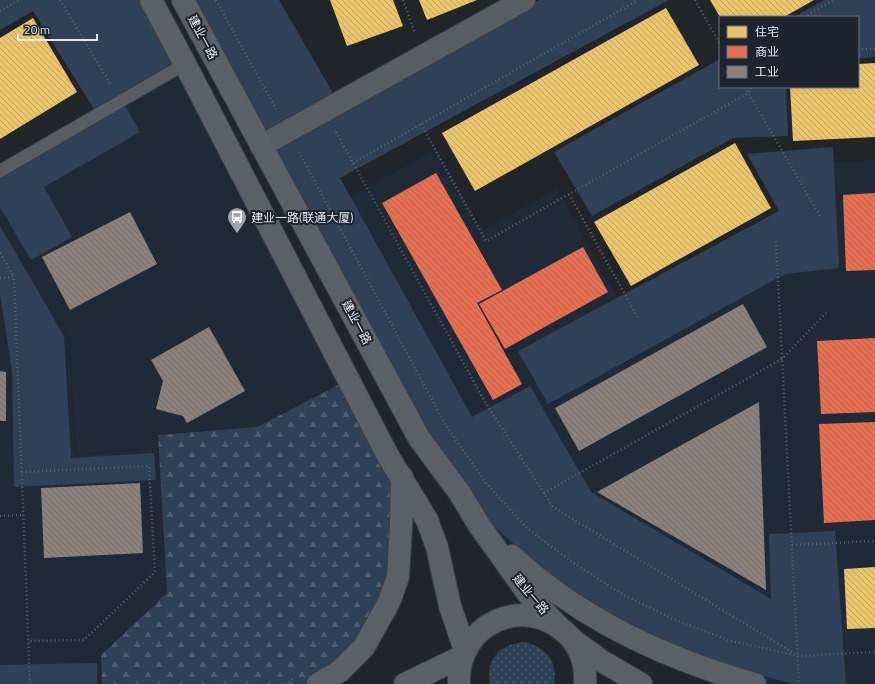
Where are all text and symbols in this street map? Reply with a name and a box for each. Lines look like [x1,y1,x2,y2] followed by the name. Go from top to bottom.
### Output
[183,11,223,63] street label: 建业一路
[18,16,97,42] scale bar
[719,16,859,88] legend
[24,20,50,39] text: 20 m
[755,22,779,41] text: 住宅
[755,42,779,61] text: 商业
[755,62,779,81] text: 工业
[226,206,248,234] bus stop icon: 建业一路(联通大厦)
[251,208,353,227] place label: 建业一路(联通大厦)
[337,296,377,348] street label: 建业一路
[508,570,554,618] street label: 建业一路

